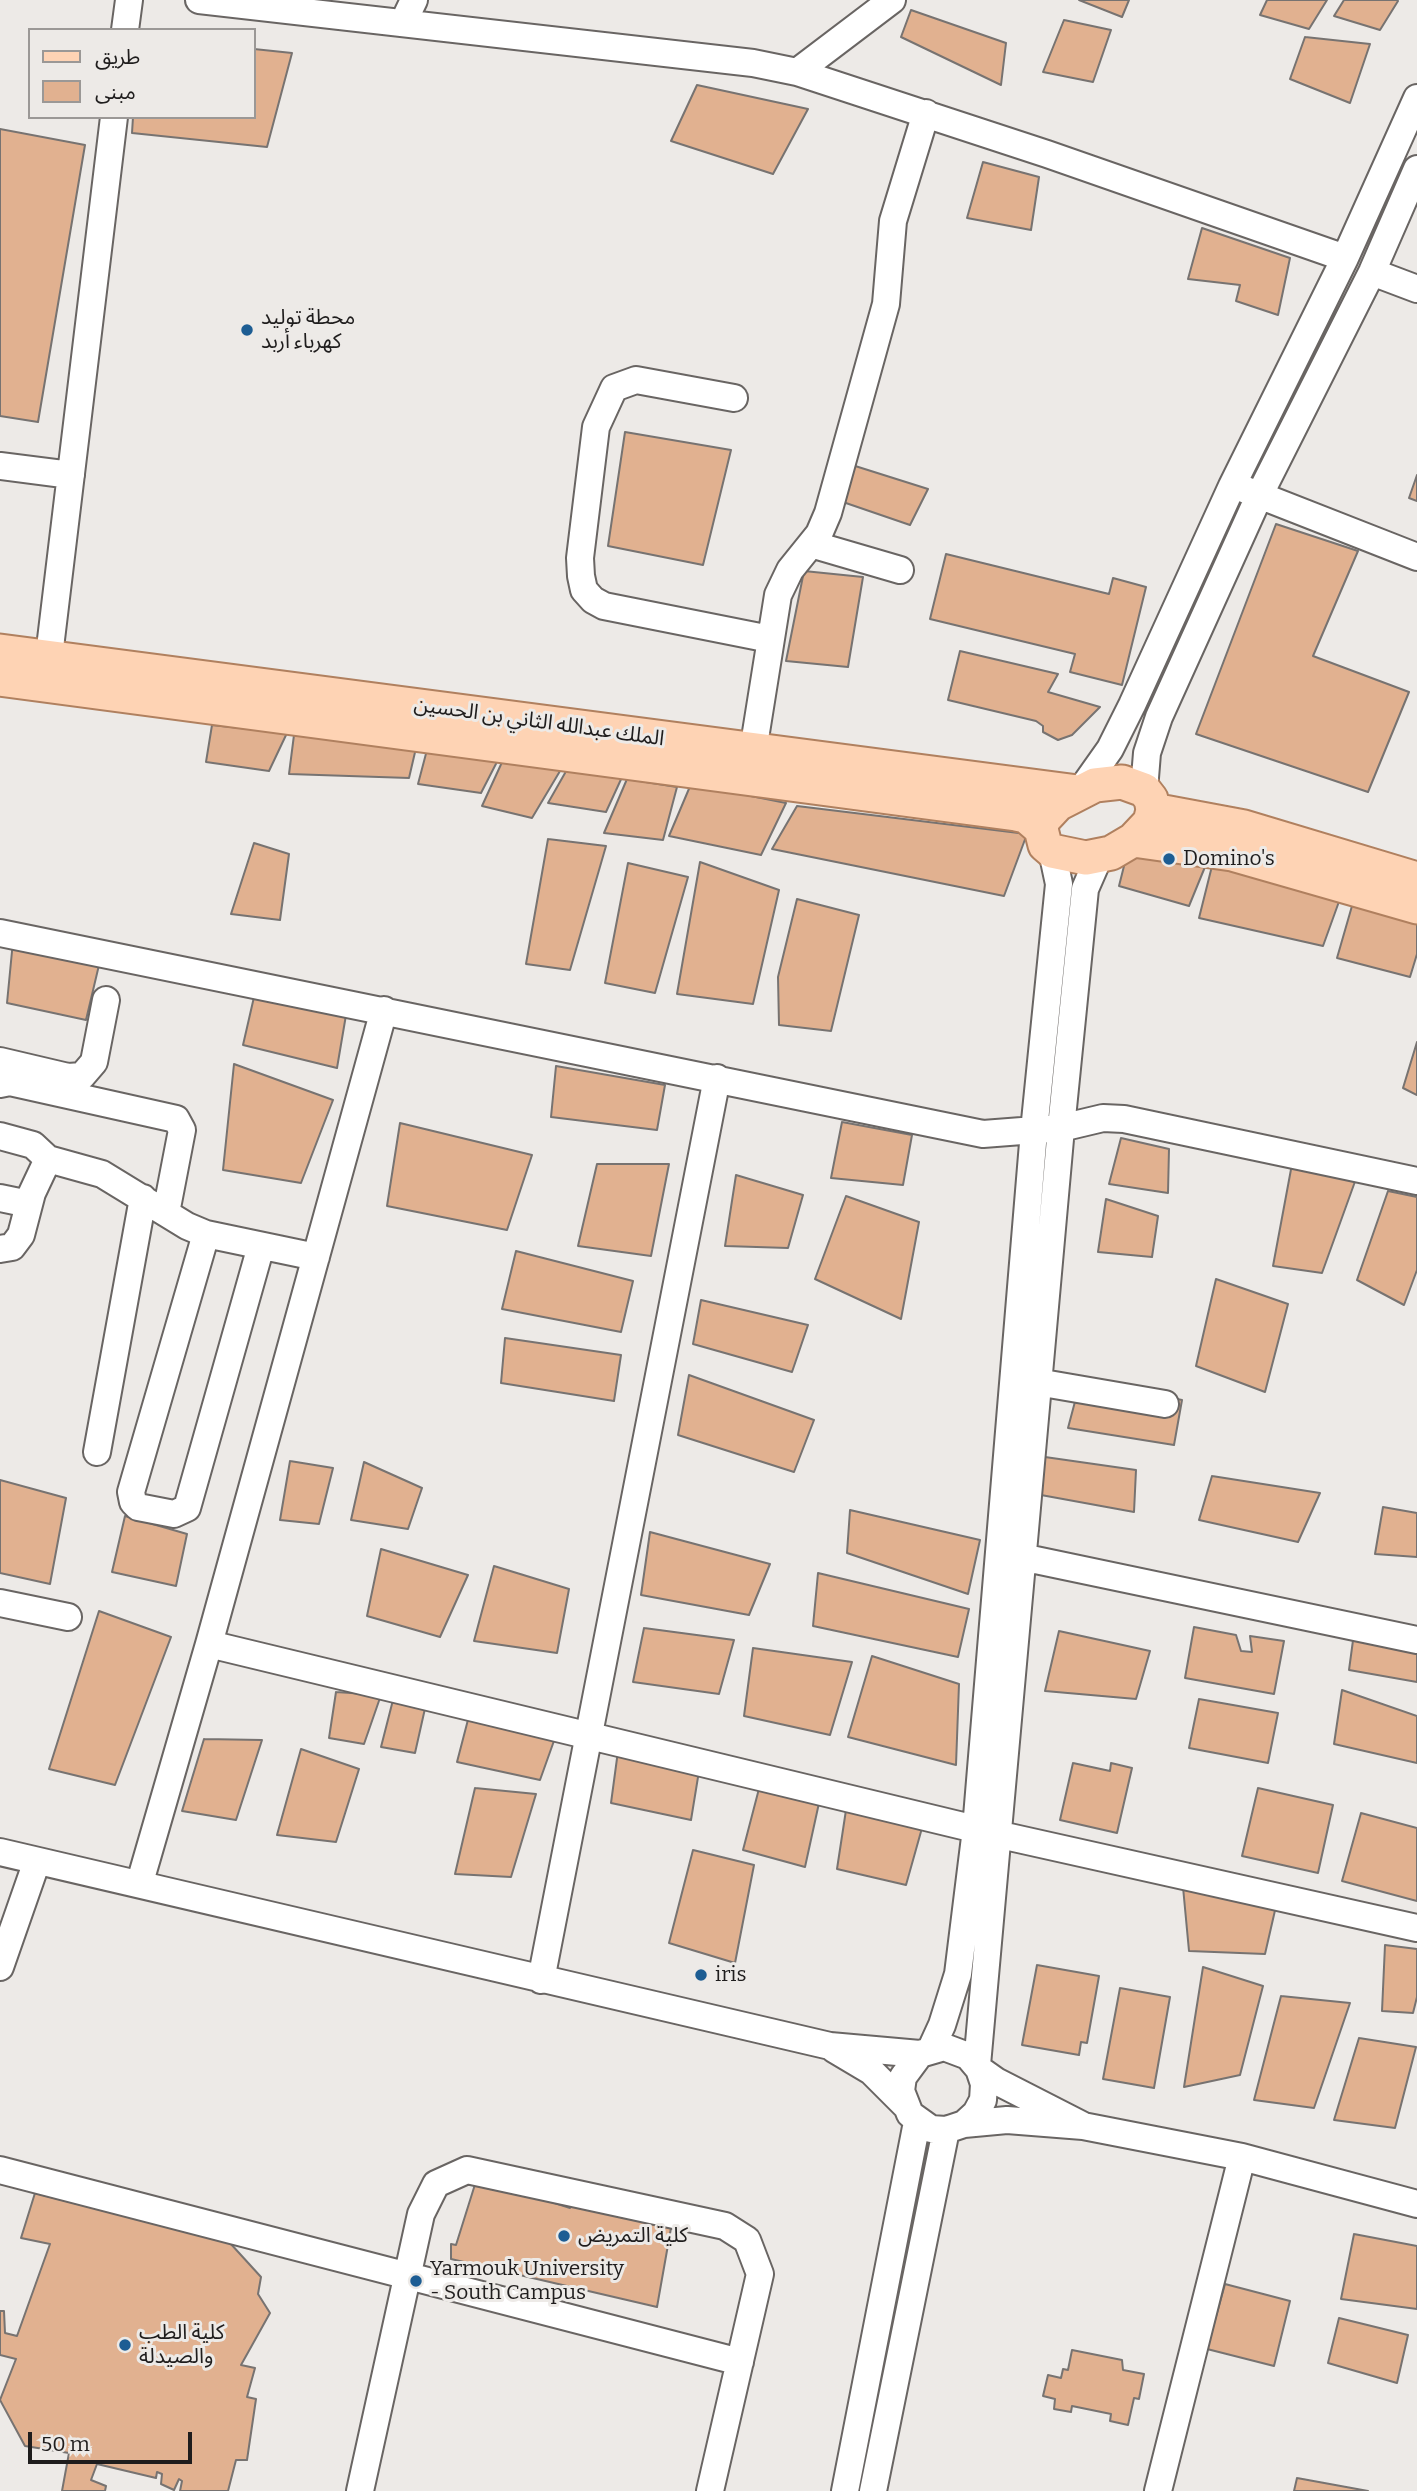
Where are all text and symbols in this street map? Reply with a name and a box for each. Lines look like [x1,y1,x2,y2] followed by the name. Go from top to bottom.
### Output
[28,28,256,119] legend
[95,44,140,70] text: طريق
[95,79,136,105] text: مبنى
[261,305,355,355] place label: محطة توليد كهرباء أربد
[239,322,255,338] marker: محطة توليد كهرباء أربد
[412,692,666,752] street label: الملك عبدالله الثاني بن الحسين
[1183,846,1275,872] place label: Domino's
[1161,851,1177,867] marker: Domino's
[715,1962,747,1988] place label: iris
[693,1967,709,1983] marker: iris
[578,2223,688,2249] place label: كلية التمريض
[556,2228,572,2244] marker: كلية التمريض
[430,2256,624,2306] place label: Yarmouk University - South Campus
[408,2273,424,2289] marker: Yarmouk University - South Campus
[139,2320,225,2370] place label: كلية الطب والصيدلة
[117,2337,133,2353] marker: كلية الطب والصيدلة
[32,2418,196,2462] scale bar
[41,2431,90,2457] text: 50 m

